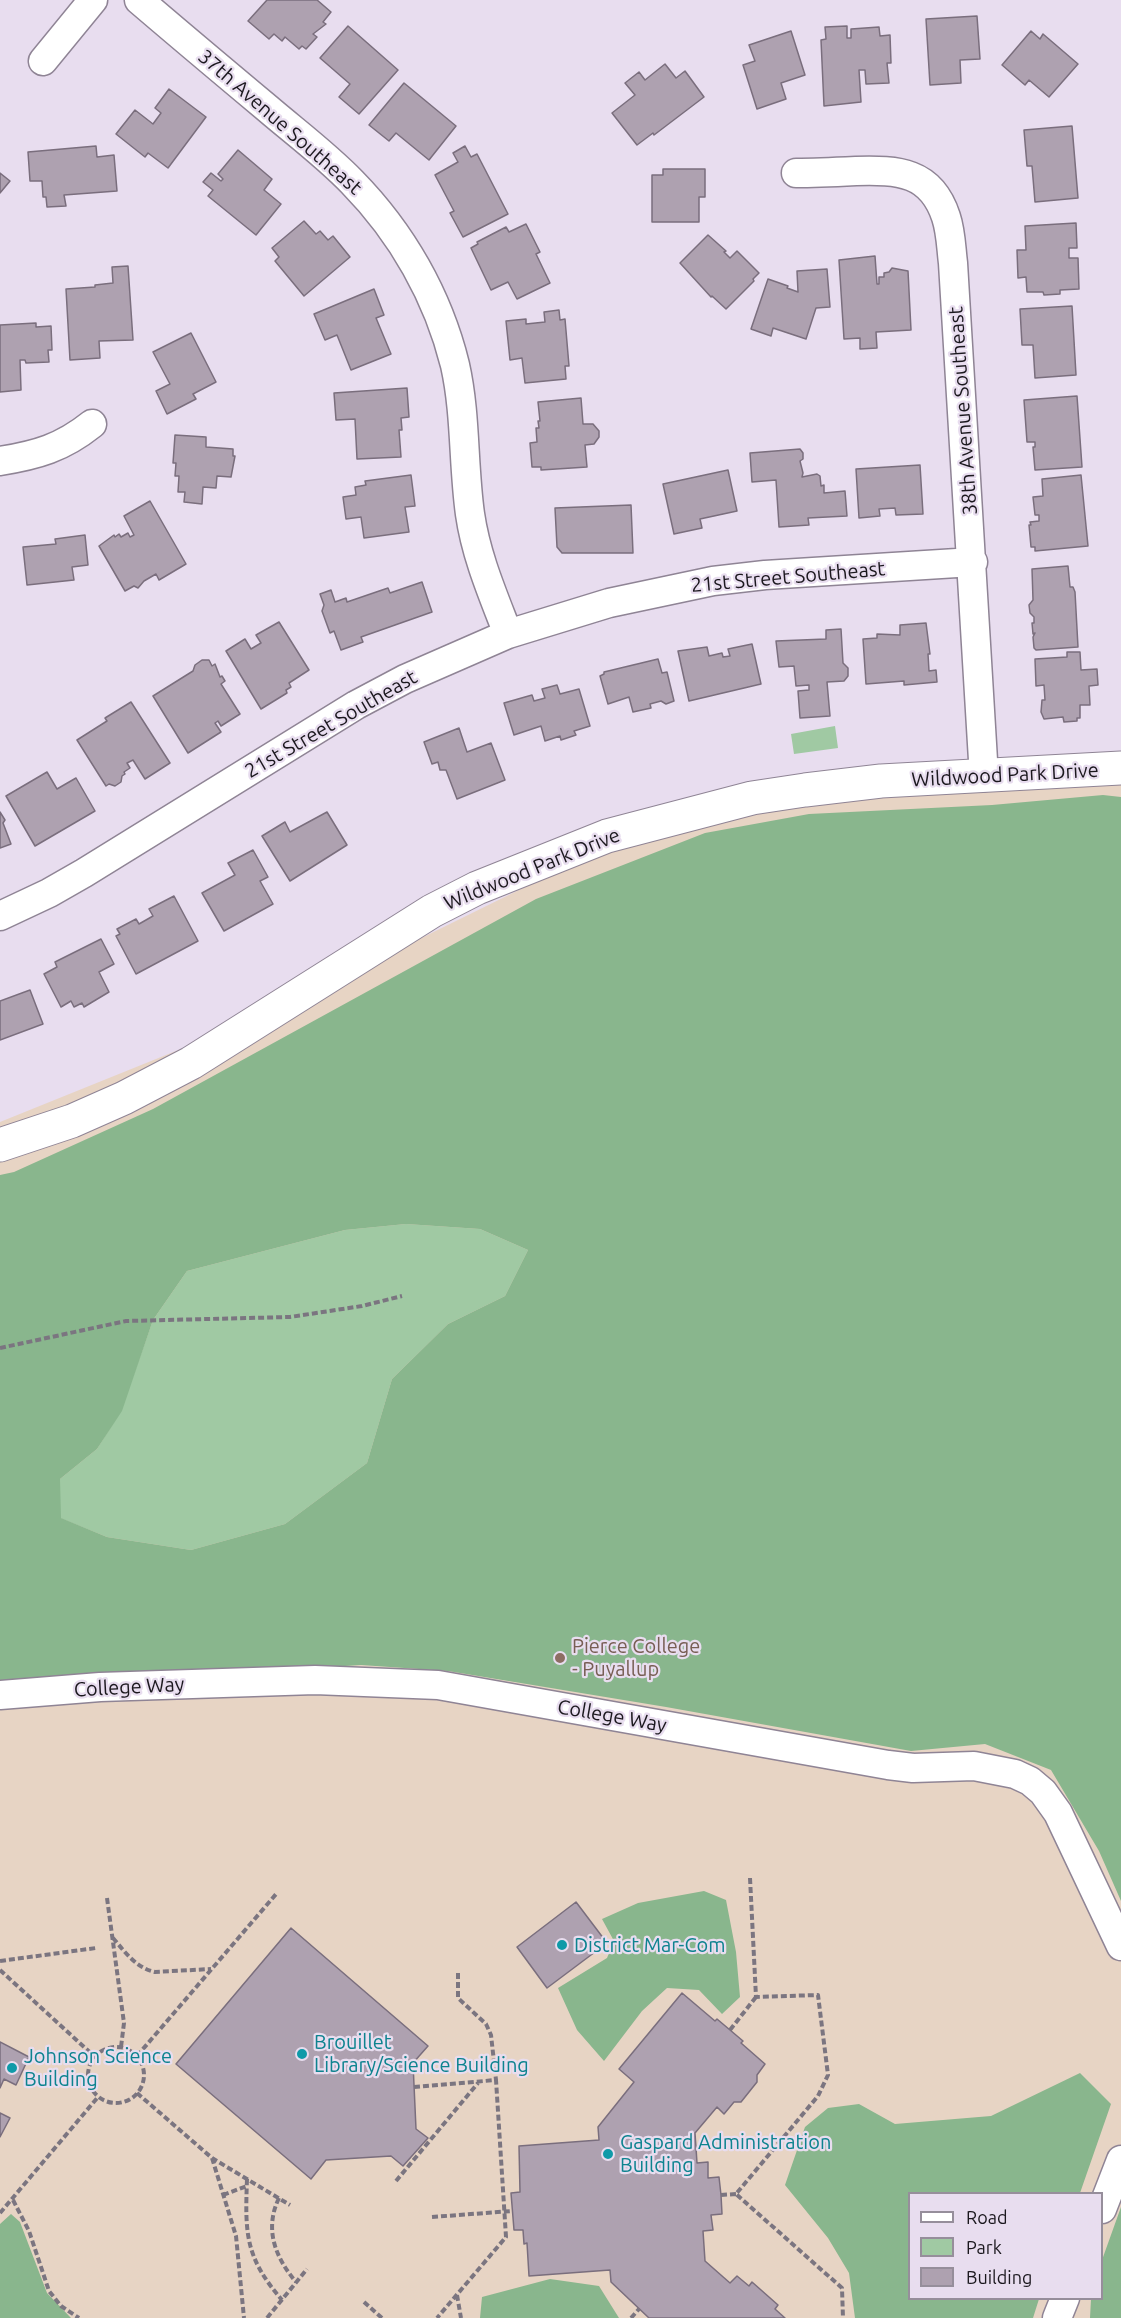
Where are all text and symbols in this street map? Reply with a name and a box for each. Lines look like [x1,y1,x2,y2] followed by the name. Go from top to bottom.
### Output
[193,44,367,200] street label: 37th Avenue Southeast
[944,306,982,516] street label: 38th Avenue Southeast
[690,557,886,597] street label: 21st Street Southeast
[241,665,421,783] street label: 21st Street Southeast
[911,758,1099,792] street label: Wildwood Park Drive
[441,823,623,915] street label: Wildwood Park Drive
[572,1634,700,1681] place label: Pierce College - Puyallup
[553,1651,567,1665] marker: Pierce College - Puyallup
[73,1672,185,1702] street label: College Way
[555,1695,669,1737] street label: College Way
[574,1933,726,1957] place label: District Mar-Com
[555,1938,569,1952] marker: District Mar-Com
[314,2030,529,2077] place label: Brouillet Library/Science Building
[24,2044,172,2091] place label: Johnson Science Building
[295,2047,309,2061] marker: Brouillet Library/Science Building
[5,2061,19,2075] marker: Johnson Science Building
[620,2130,831,2177] place label: Gaspard Administration Building
[601,2147,615,2161] marker: Gaspard Administration Building
[908,2192,1103,2300] legend
[966,2207,1008,2227] text: Road
[966,2237,1002,2257] text: Park
[966,2267,1032,2287] text: Building

